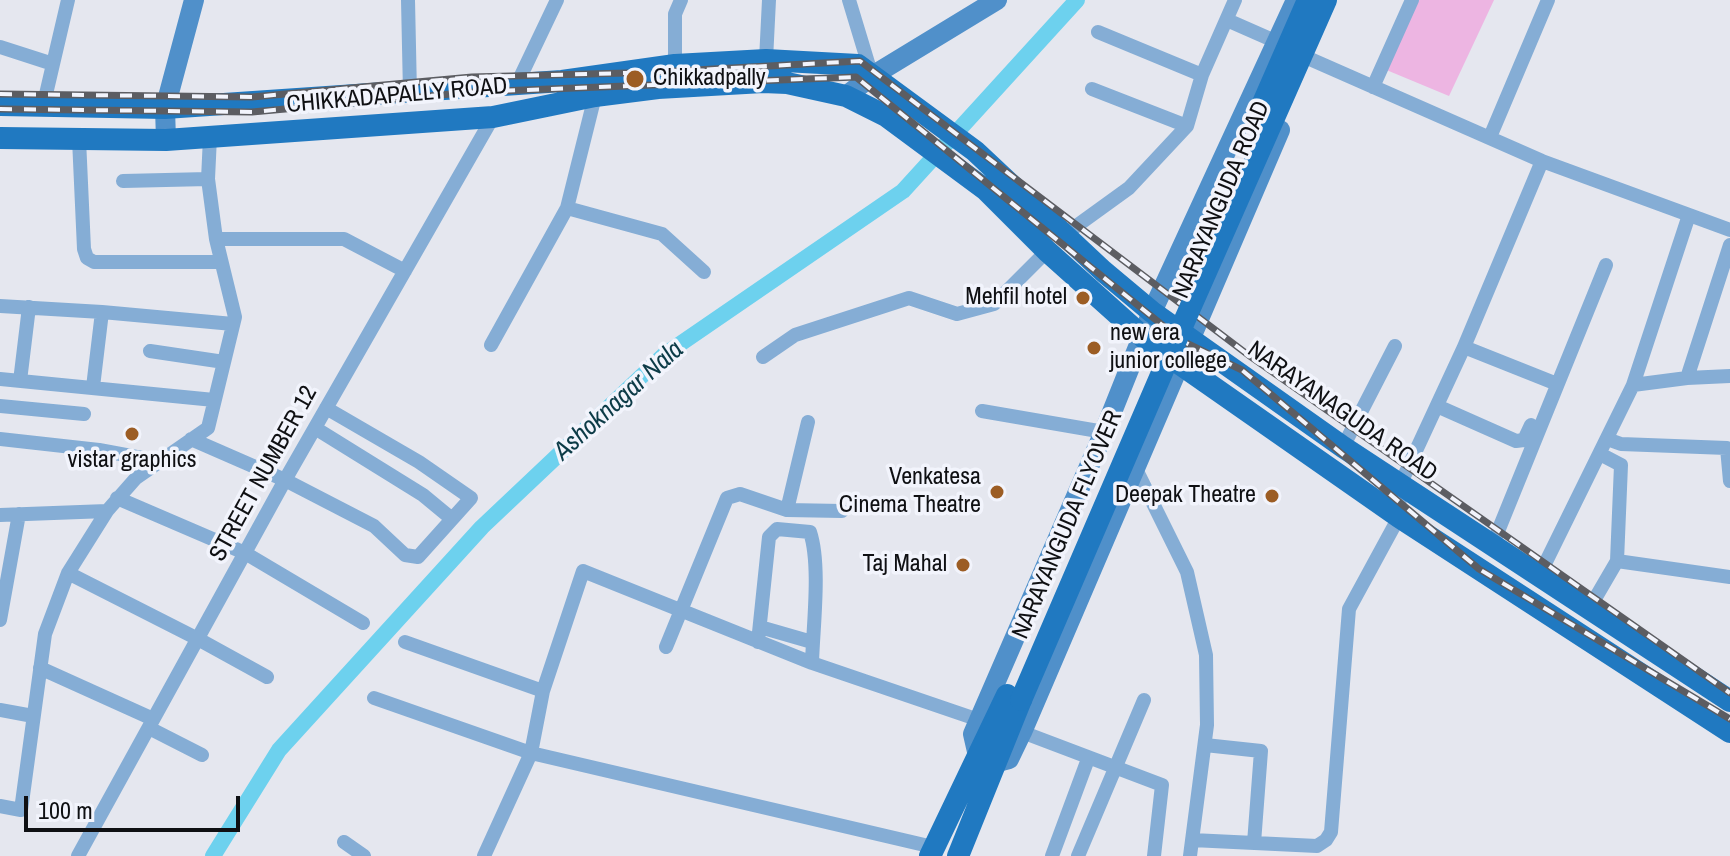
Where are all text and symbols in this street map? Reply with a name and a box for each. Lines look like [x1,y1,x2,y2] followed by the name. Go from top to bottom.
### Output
[653,65,766,93] place label: Chikkadpally
[624,68,646,90] marker: Chikkadpally
[286,72,508,120] street label: CHIKKADAPALLY ROAD
[1167,97,1277,303] street label: NARAYANGUDA ROAD
[965,284,1067,312] place label: Mehfil hotel
[1074,289,1092,307] marker: Mehfil hotel
[1110,320,1227,376] place label: new era junior college
[548,335,690,467] water label: Ashoknagar Nala
[1242,336,1442,488] street label: NARAYANAGUDA ROAD
[1085,339,1103,357] marker: new era junior college
[204,381,324,567] street label: STREET NUMBER 12
[1007,407,1129,643] street label: NARAYANGUDA FLYOVER
[123,425,141,443] marker: vistar graphics
[67,447,197,475] place label: vistar graphics
[839,464,981,520] place label: Venkatesa Cinema Theatre
[1115,482,1256,510] place label: Deepak Theatre
[988,483,1006,501] marker: Venkatesa Cinema Theatre
[1263,487,1281,505] marker: Deepak Theatre
[862,551,947,579] place label: Taj Mahal
[954,556,972,574] marker: Taj Mahal
[28,780,244,830] scale bar
[38,794,93,826] text: 100 m

